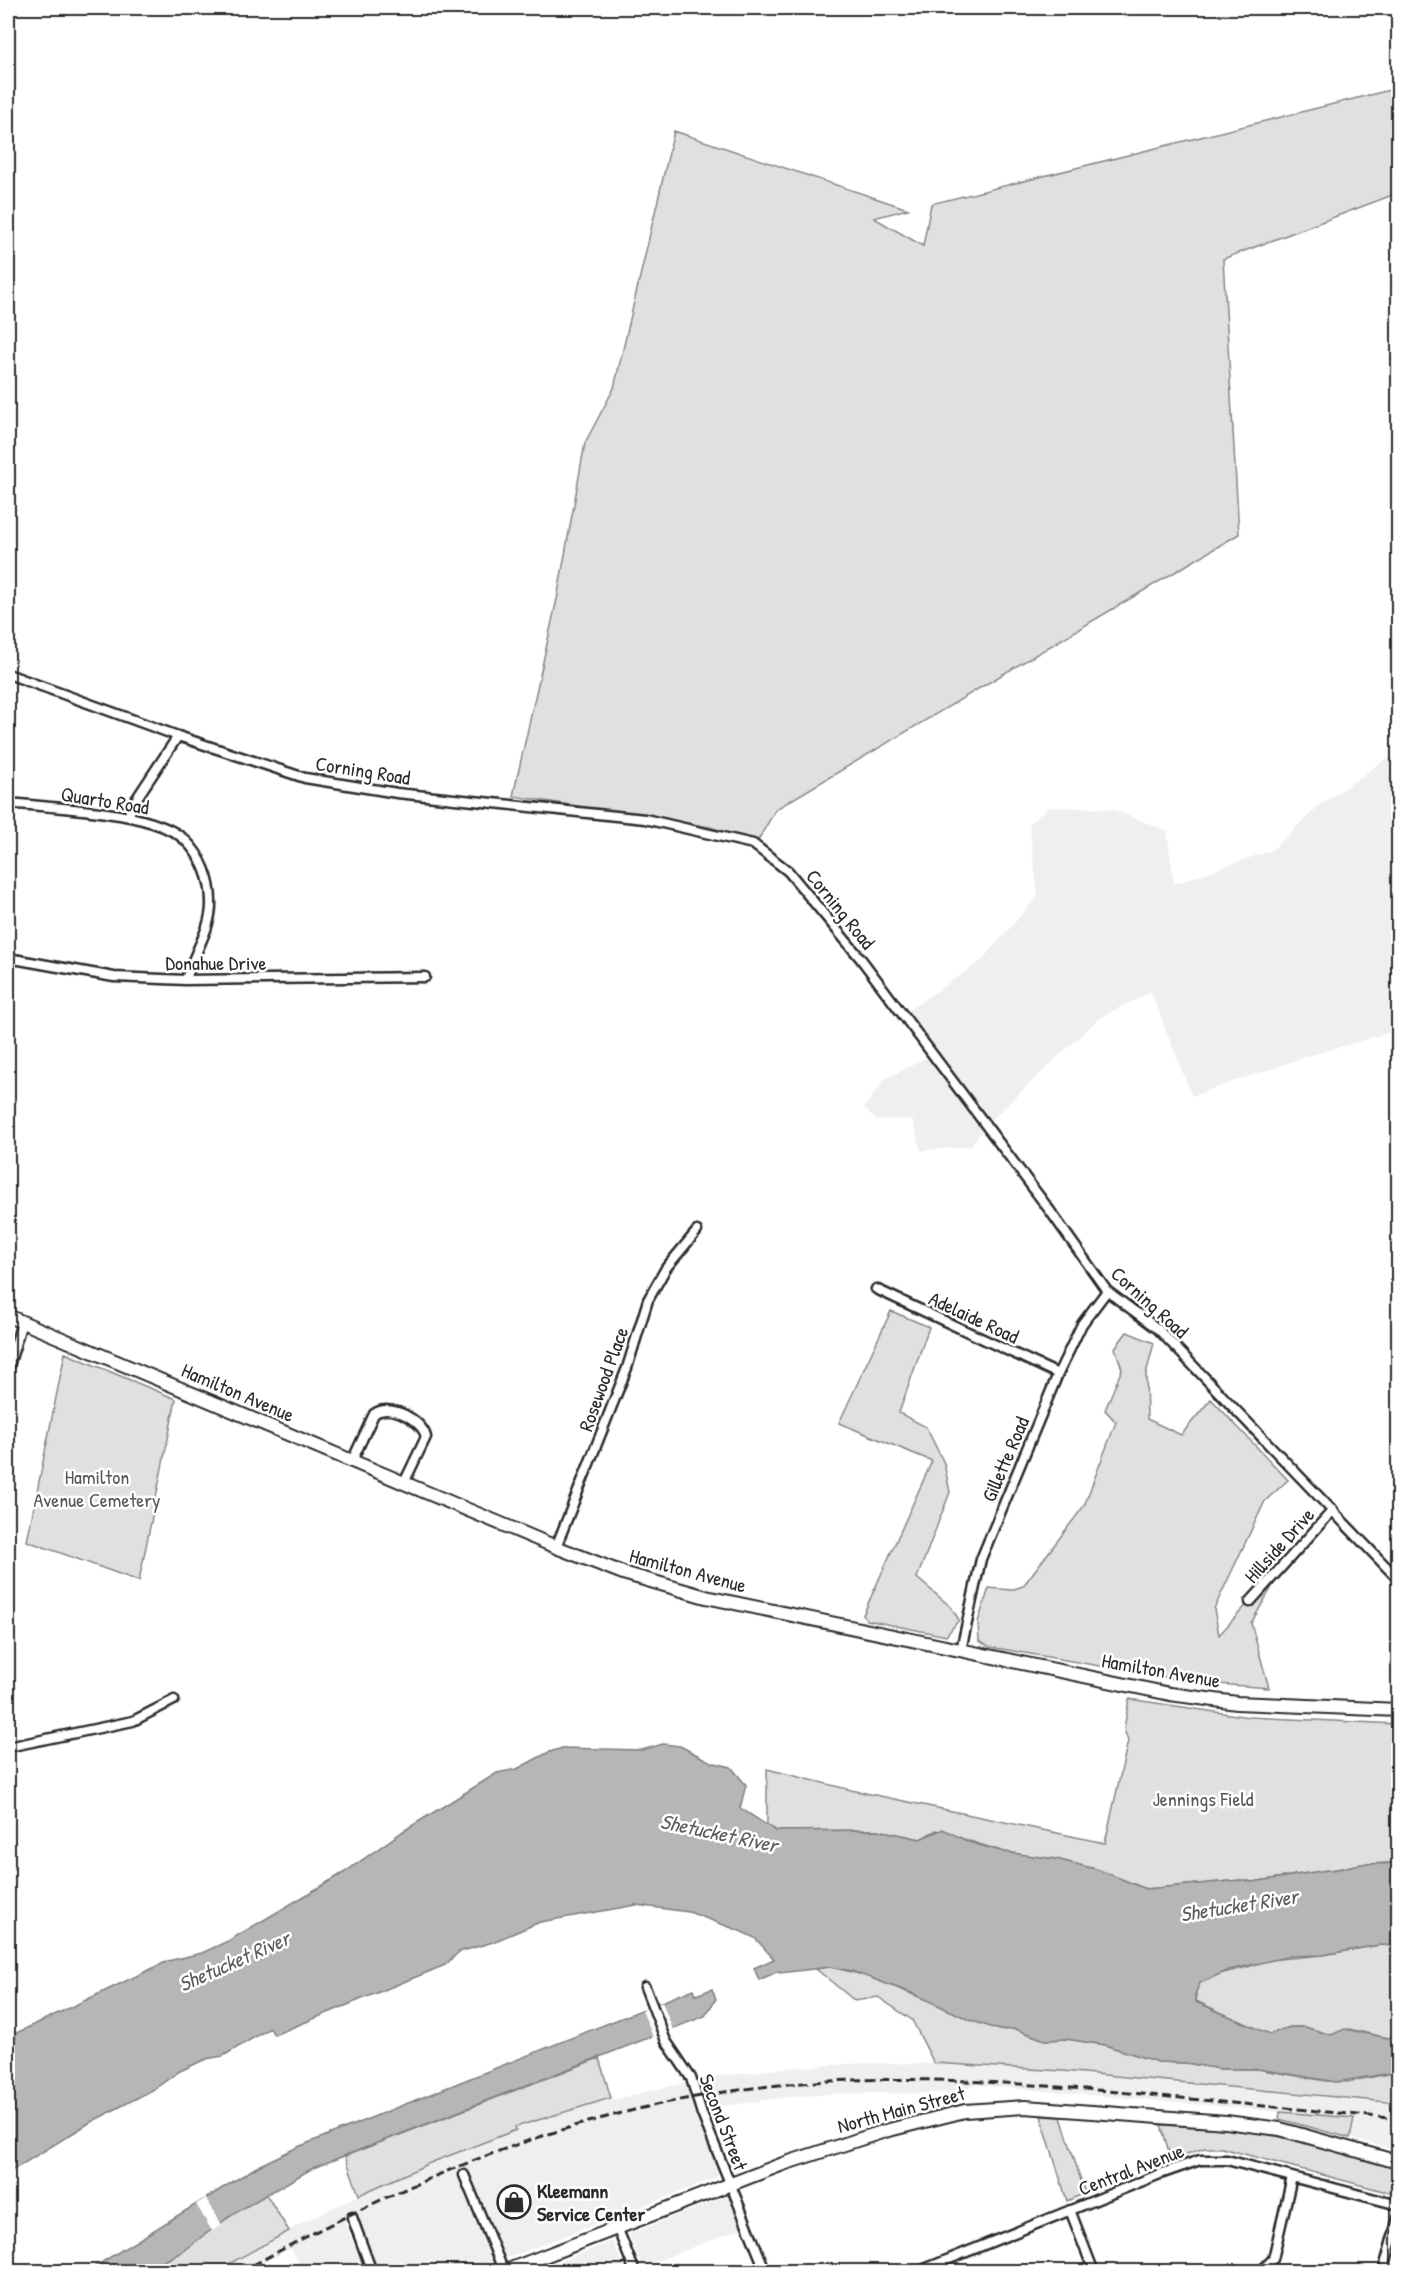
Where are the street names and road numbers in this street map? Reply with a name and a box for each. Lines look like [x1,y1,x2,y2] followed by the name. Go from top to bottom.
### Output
[314,749,412,791] street label: Corning Road
[59,780,151,820] street label: Quarto Road
[800,863,882,955] street label: Corning Road
[165,949,267,976] street label: Donahue Drive
[1105,1260,1195,1344] street label: Corning Road
[925,1284,1024,1350] street label: Adelaide Road
[572,1323,634,1435] street label: Rosewood Place
[178,1356,298,1428] street label: Hamilton Avenue
[975,1412,1035,1506] street label: Gillette Road
[1238,1502,1320,1588] street label: Hillside Drive
[627,1541,749,1599] street label: Hamilton Avenue
[1100,1646,1222,1694] street label: Hamilton Avenue
[693,2070,755,2175] street label: Second Street
[834,2079,969,2139] street label: North Main Street
[1074,2136,1188,2201] street label: Central Avenue

